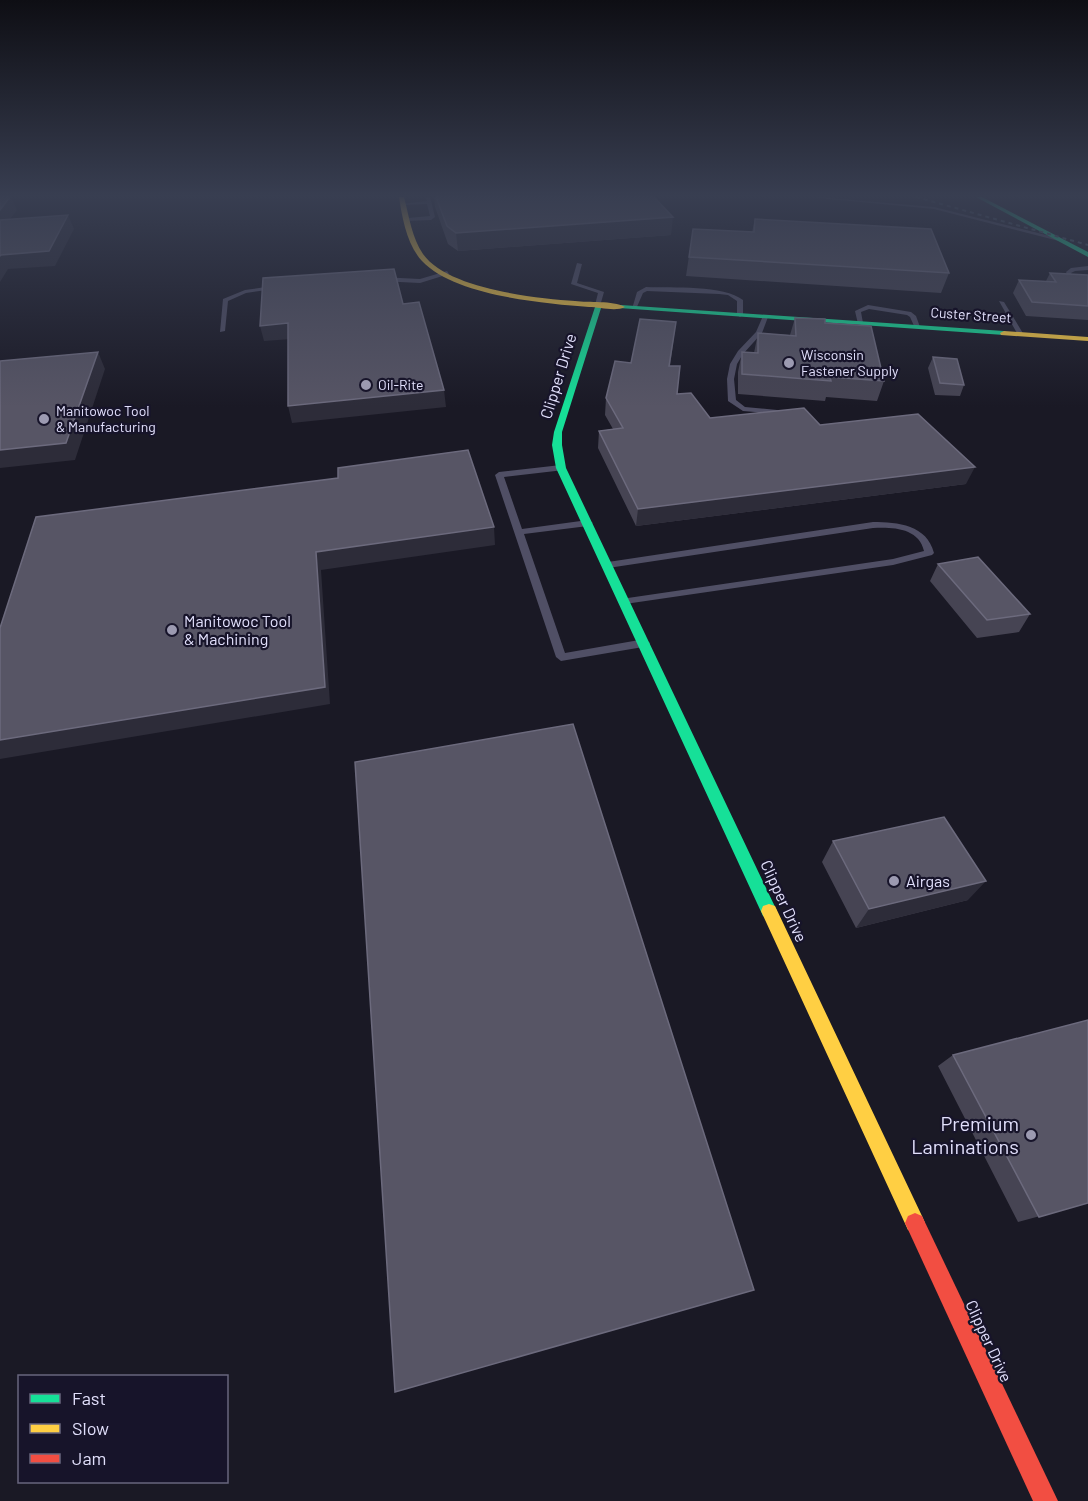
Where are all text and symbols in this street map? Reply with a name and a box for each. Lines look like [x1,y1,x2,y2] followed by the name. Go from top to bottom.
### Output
[930,303,1012,326] street label: Custer Street
[536,331,580,421] street label: Clipper Drive
[801,346,899,379] place label: Wisconsin Fastener Supply
[782,356,796,370] marker: Wisconsin Fastener Supply
[378,376,424,393] place label: Oil-Rite
[359,378,373,392] marker: Oil-Rite
[56,402,156,435] place label: Manitowoc Tool & Manufacturing
[37,412,51,426] marker: Manitowoc Tool & Manufacturing
[184,611,291,648] place label: Manitowoc Tool & Machining
[165,623,179,637] marker: Manitowoc Tool & Machining
[757,857,812,945] street label: Clipper Drive
[906,871,950,890] place label: Airgas
[887,874,901,888] marker: Airgas
[911,1111,1019,1158] place label: Premium Laminations
[1024,1128,1038,1142] marker: Premium Laminations
[962,1297,1017,1385] street label: Clipper Drive
[18,1375,228,1483] legend
[72,1387,106,1409] text: Fast
[72,1417,109,1439] text: Slow
[72,1447,106,1469] text: Jam

